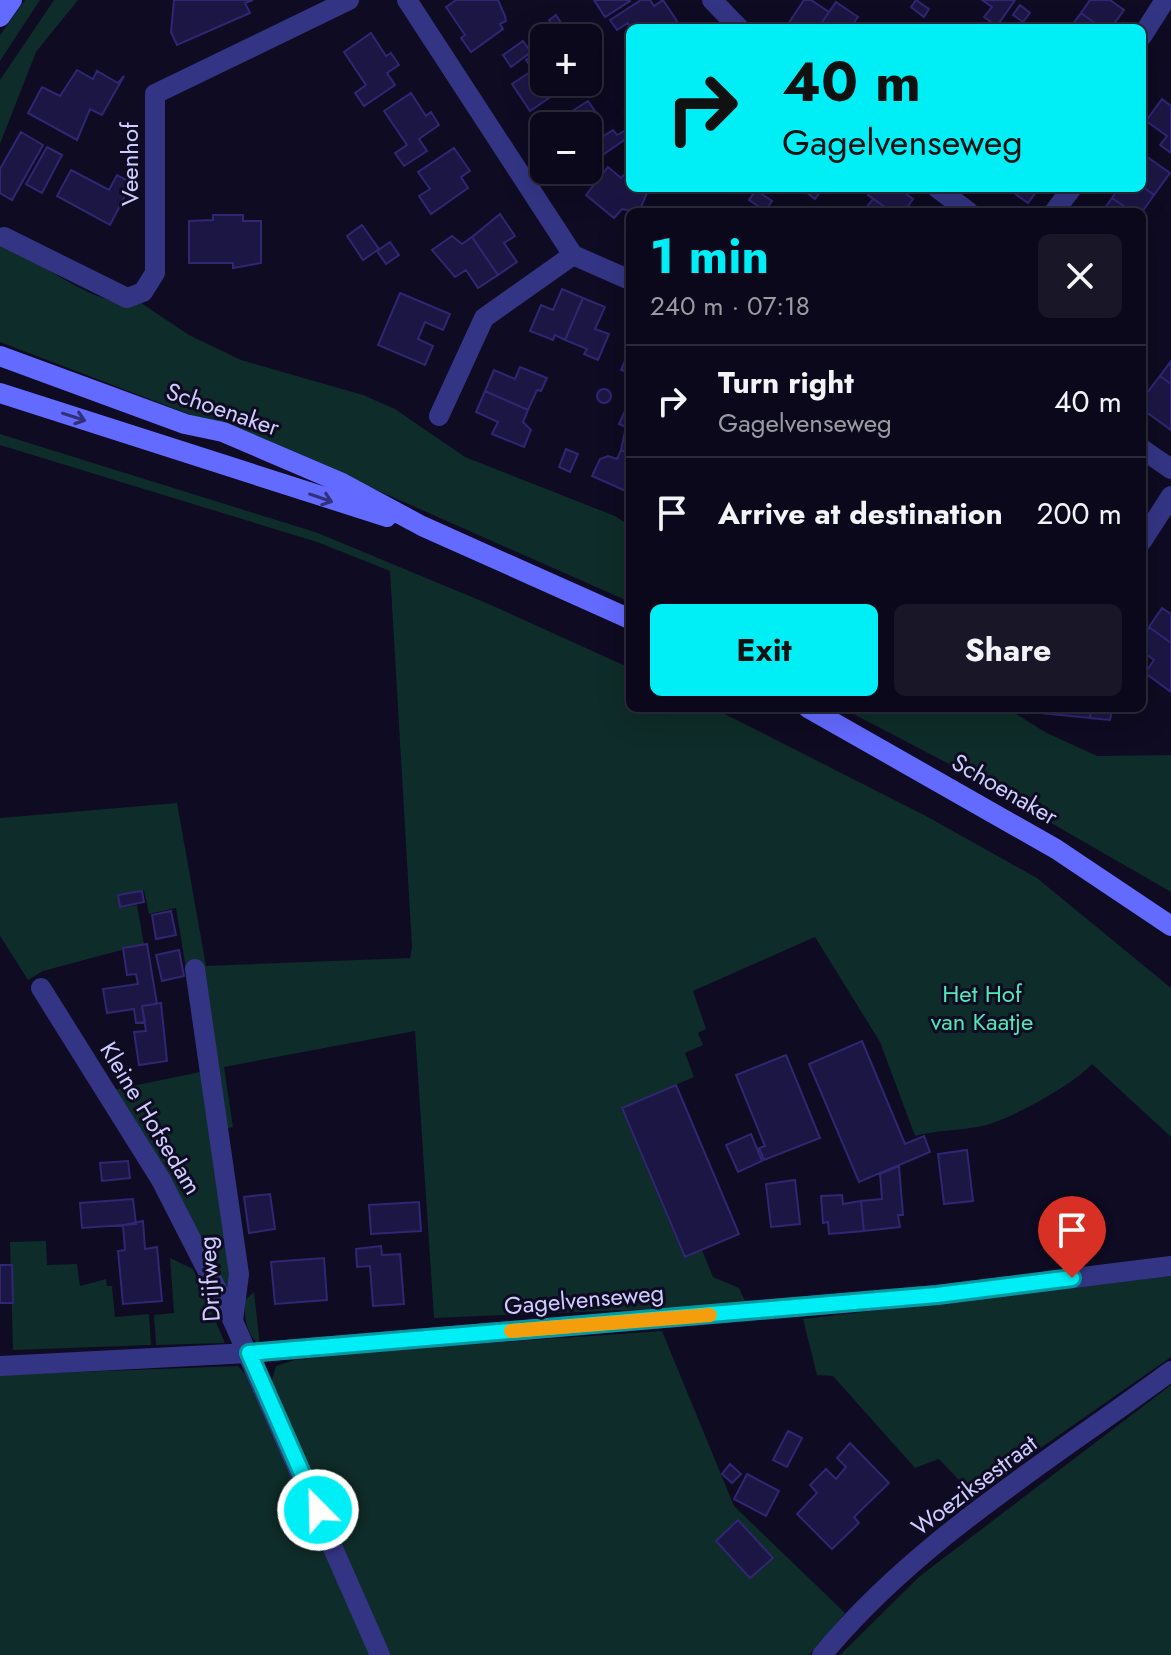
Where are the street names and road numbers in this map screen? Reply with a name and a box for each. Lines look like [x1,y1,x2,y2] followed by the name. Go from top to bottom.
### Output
[112,121,147,206] street label: Veenhof
[162,373,285,445] street label: Schoenaker
[945,744,1065,834] street label: Schoenaker
[91,1035,211,1201] street label: Kleine Hofsedam
[189,1235,229,1323] street label: Drijfweg
[503,1275,665,1323] street label: Gagelvenseweg
[904,1426,1044,1544] street label: Woeziksestraat

